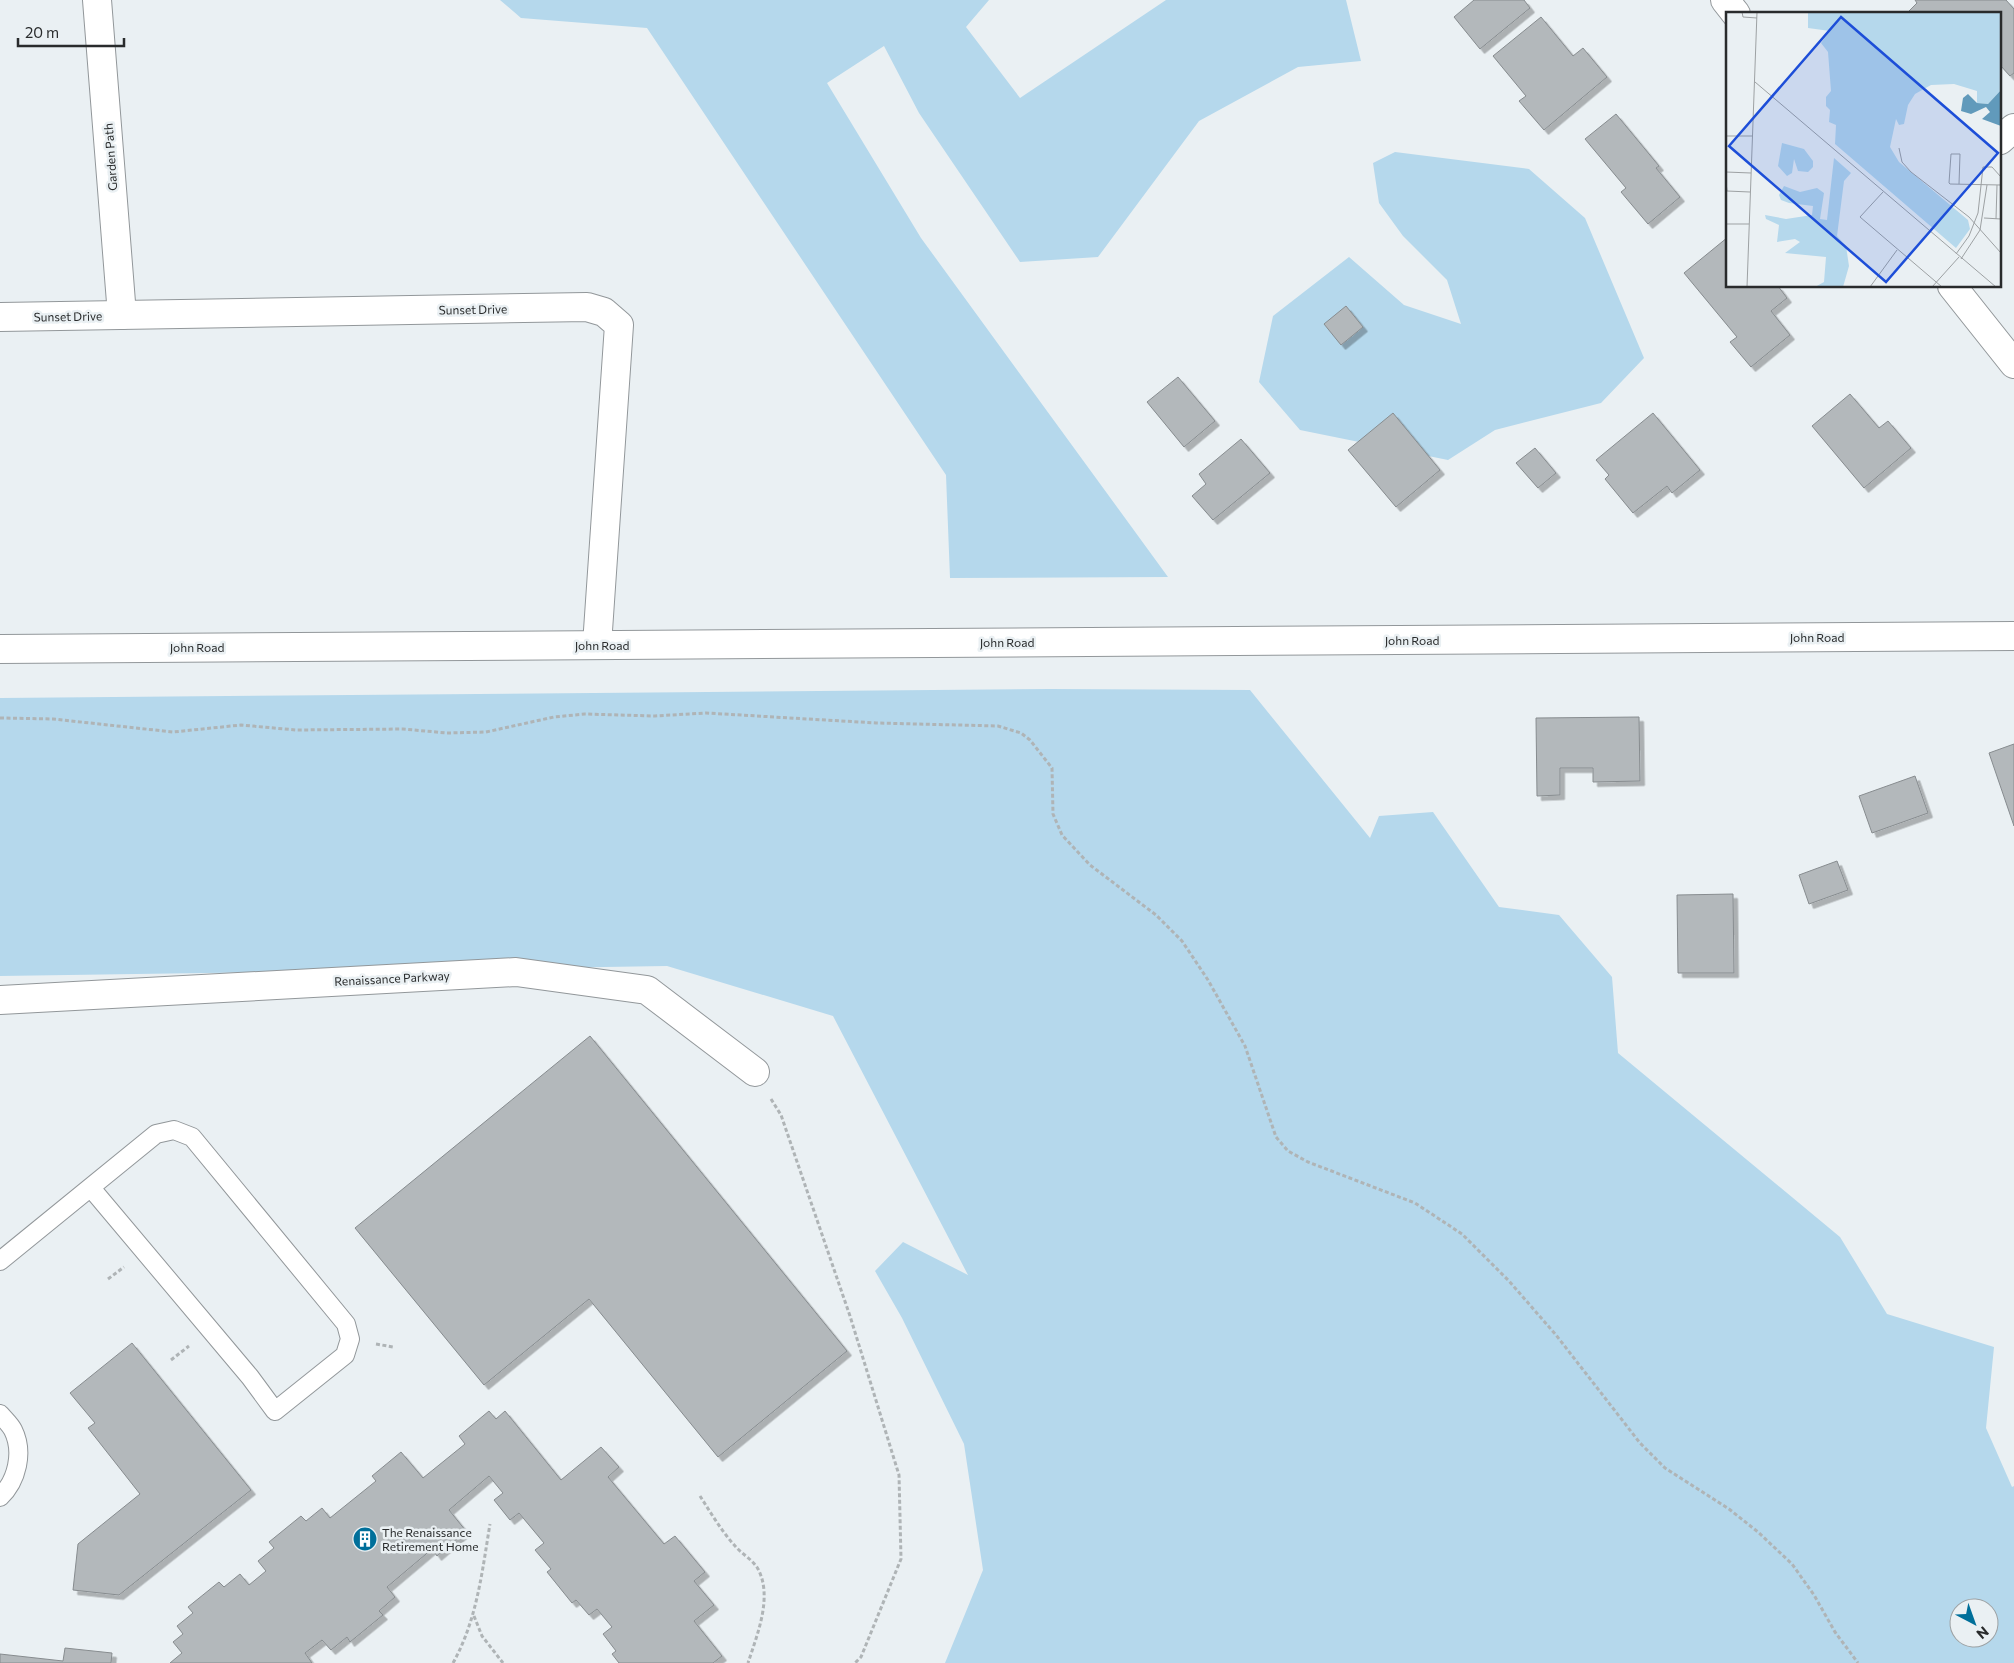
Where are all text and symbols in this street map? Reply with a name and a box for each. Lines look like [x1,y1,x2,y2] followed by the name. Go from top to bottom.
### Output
[1726,12,2002,288] inset map
[18,15,124,47] scale bar
[25,23,59,41] text: 20 m
[101,123,119,191] street label: Garden Path
[439,301,507,317] street label: Sunset Drive
[34,308,102,324] street label: Sunset Drive
[1790,630,1844,645] street label: John Road
[1385,633,1439,648] street label: John Road
[980,635,1034,650] street label: John Road
[575,638,629,653] street label: John Road
[170,640,224,655] street label: John Road
[334,968,450,988] street label: Renaissance Parkway
[382,1525,479,1553] place label: The Renaissance Retirement Home
[352,1526,378,1552] building icon: The Renaissance Retirement Home
[1949,1598,1999,1648] north arrow
[1973,1623,1992,1643] text: N

